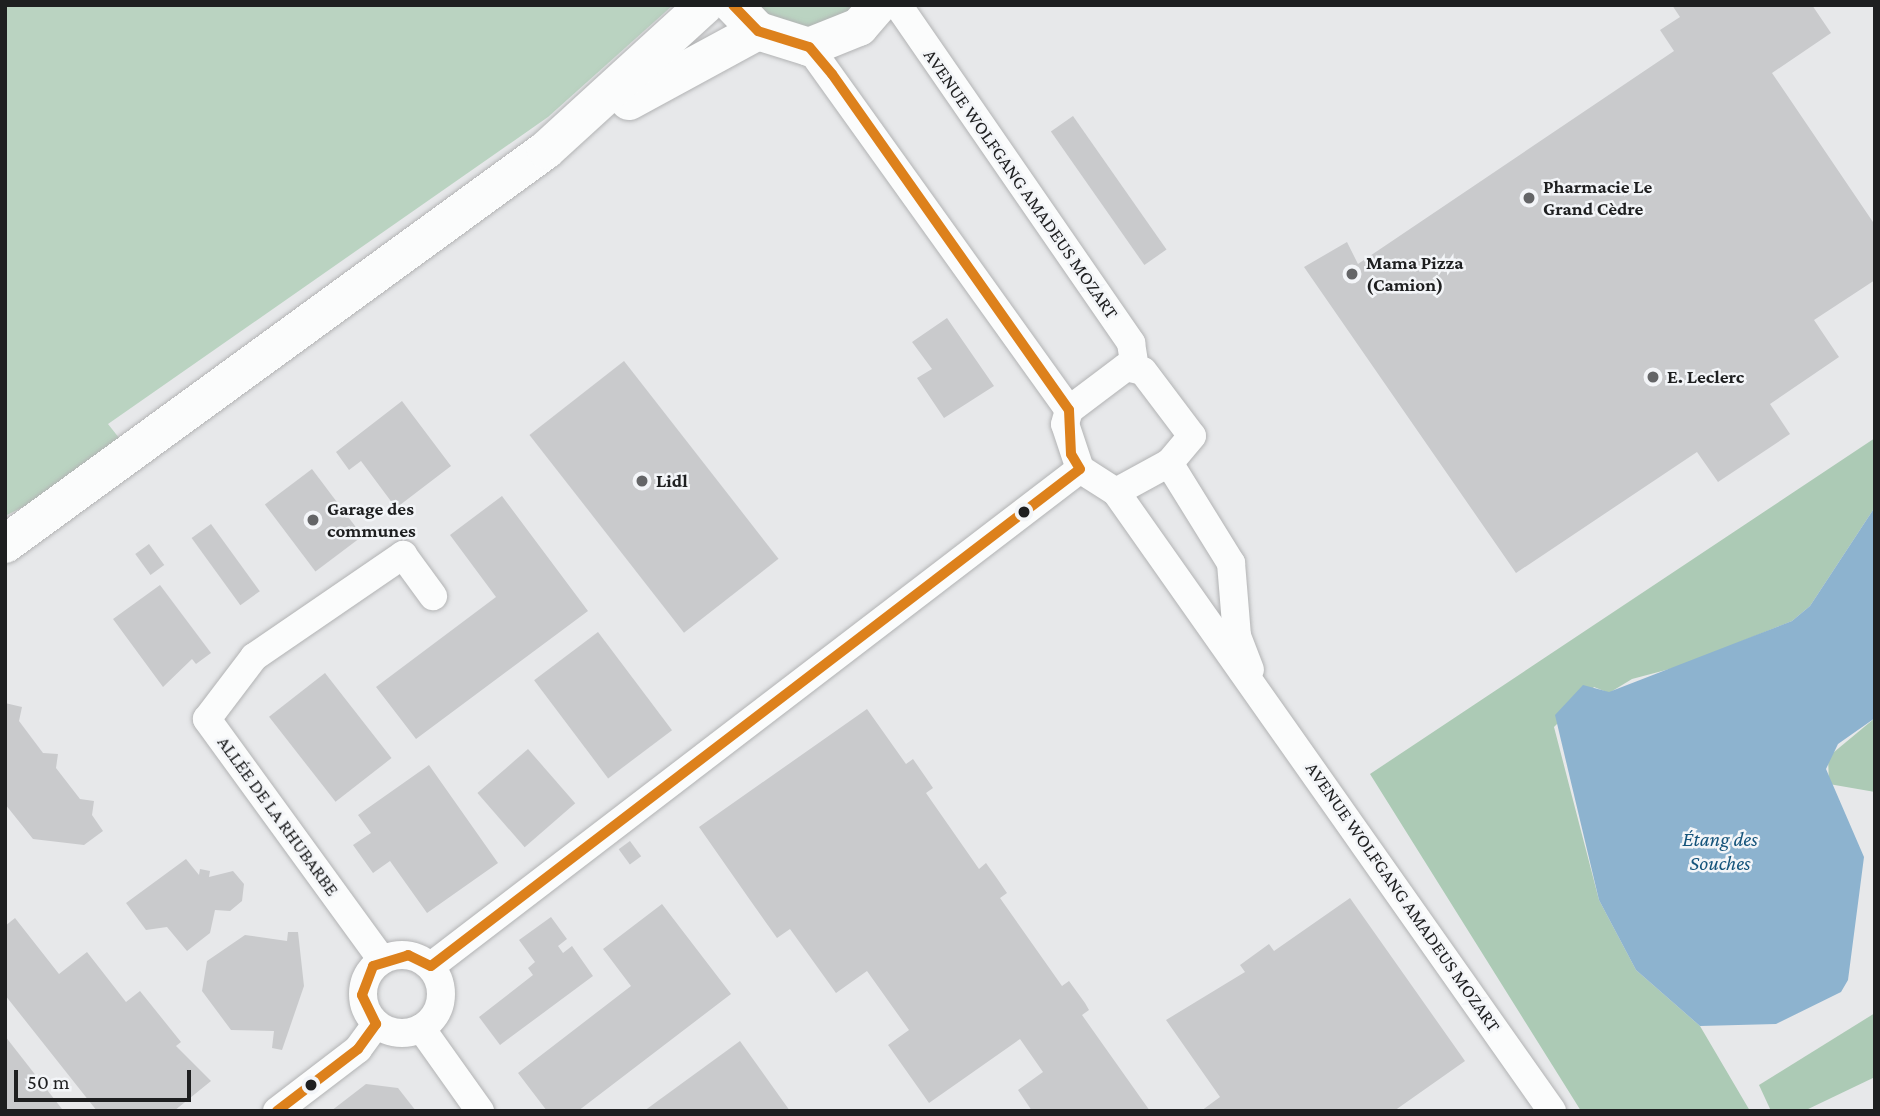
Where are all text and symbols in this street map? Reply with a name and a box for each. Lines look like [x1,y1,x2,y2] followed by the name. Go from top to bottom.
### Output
[919,45,1123,323] street label: AVENUE WOLFGANG AMADEUS MOZART
[1543,176,1652,220] place label: Pharmacie Le Grand Cèdre
[1521,190,1537,206] marker: Pharmacie Le Grand Cèdre
[1366,252,1464,296] place label: Mama Pizza (Camion)
[1344,266,1360,282] marker: Mama Pizza (Camion)
[1667,366,1744,388] place label: E. Leclerc
[1645,369,1661,385] marker: E. Leclerc
[656,470,688,492] place label: Lidl
[634,473,650,489] marker: Lidl
[327,498,416,542] place label: Garage des communes
[1017,505,1031,519] unlabelled marker
[305,512,321,528] marker: Garage des communes
[212,732,344,900] street label: ALLÉE DE LA RHUBARBE
[1301,758,1505,1036] street label: AVENUE WOLFGANG AMADEUS MOZART
[1682,826,1758,876] water label: Étang des Souches
[18,1056,194,1100] scale bar
[27,1070,70,1094] text: 50 m
[304,1078,318,1092] unlabelled marker

